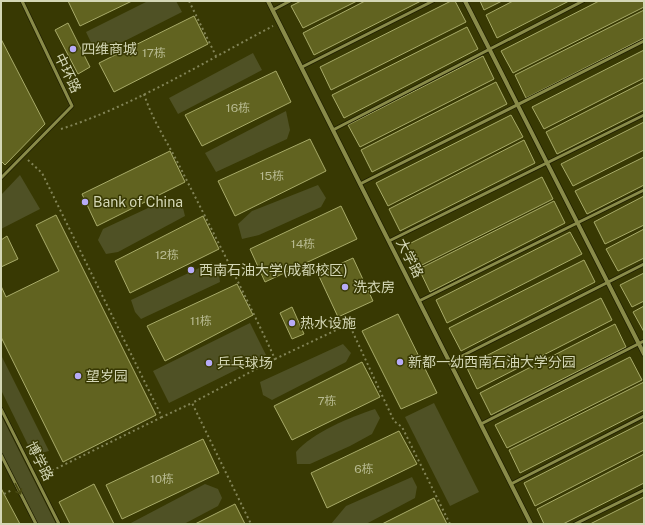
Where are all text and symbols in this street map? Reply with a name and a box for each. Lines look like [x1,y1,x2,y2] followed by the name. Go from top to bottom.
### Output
[81,41,137,57] place label: 四维商城
[68,44,78,54] marker: 四维商城
[142,46,166,60] house number: 17栋
[52,51,84,95] street label: 中环路
[226,101,250,115] house number: 16栋
[260,169,284,183] house number: 15栋
[93,194,183,210] place label: Bank of China
[80,197,90,207] marker: Bank of China
[393,236,427,280] street label: 大学路
[291,237,315,251] house number: 14栋
[155,248,179,262] house number: 12栋
[199,262,348,278] place label: 西南石油大学(成都校区)
[186,265,196,275] marker: 西南石油大学(成都校区)
[353,279,395,295] place label: 洗衣房
[340,282,350,292] marker: 洗衣房
[190,314,212,328] house number: 11栋
[300,315,356,331] place label: 热水设施
[287,318,297,328] marker: 热水设施
[408,354,576,370] place label: 新都一幼西南石油大学分园
[217,355,273,371] place label: 乒乓球场
[395,357,405,367] marker: 新都一幼西南石油大学分园
[204,358,214,368] marker: 乒乓球场
[86,368,128,384] place label: 望岁园
[73,371,83,381] marker: 望岁园
[317,394,337,408] house number: 7栋
[23,439,57,483] street label: 博学路
[354,462,374,476] house number: 6栋
[150,472,174,486] house number: 10栋
[15,483,22,495] one-way arrow

